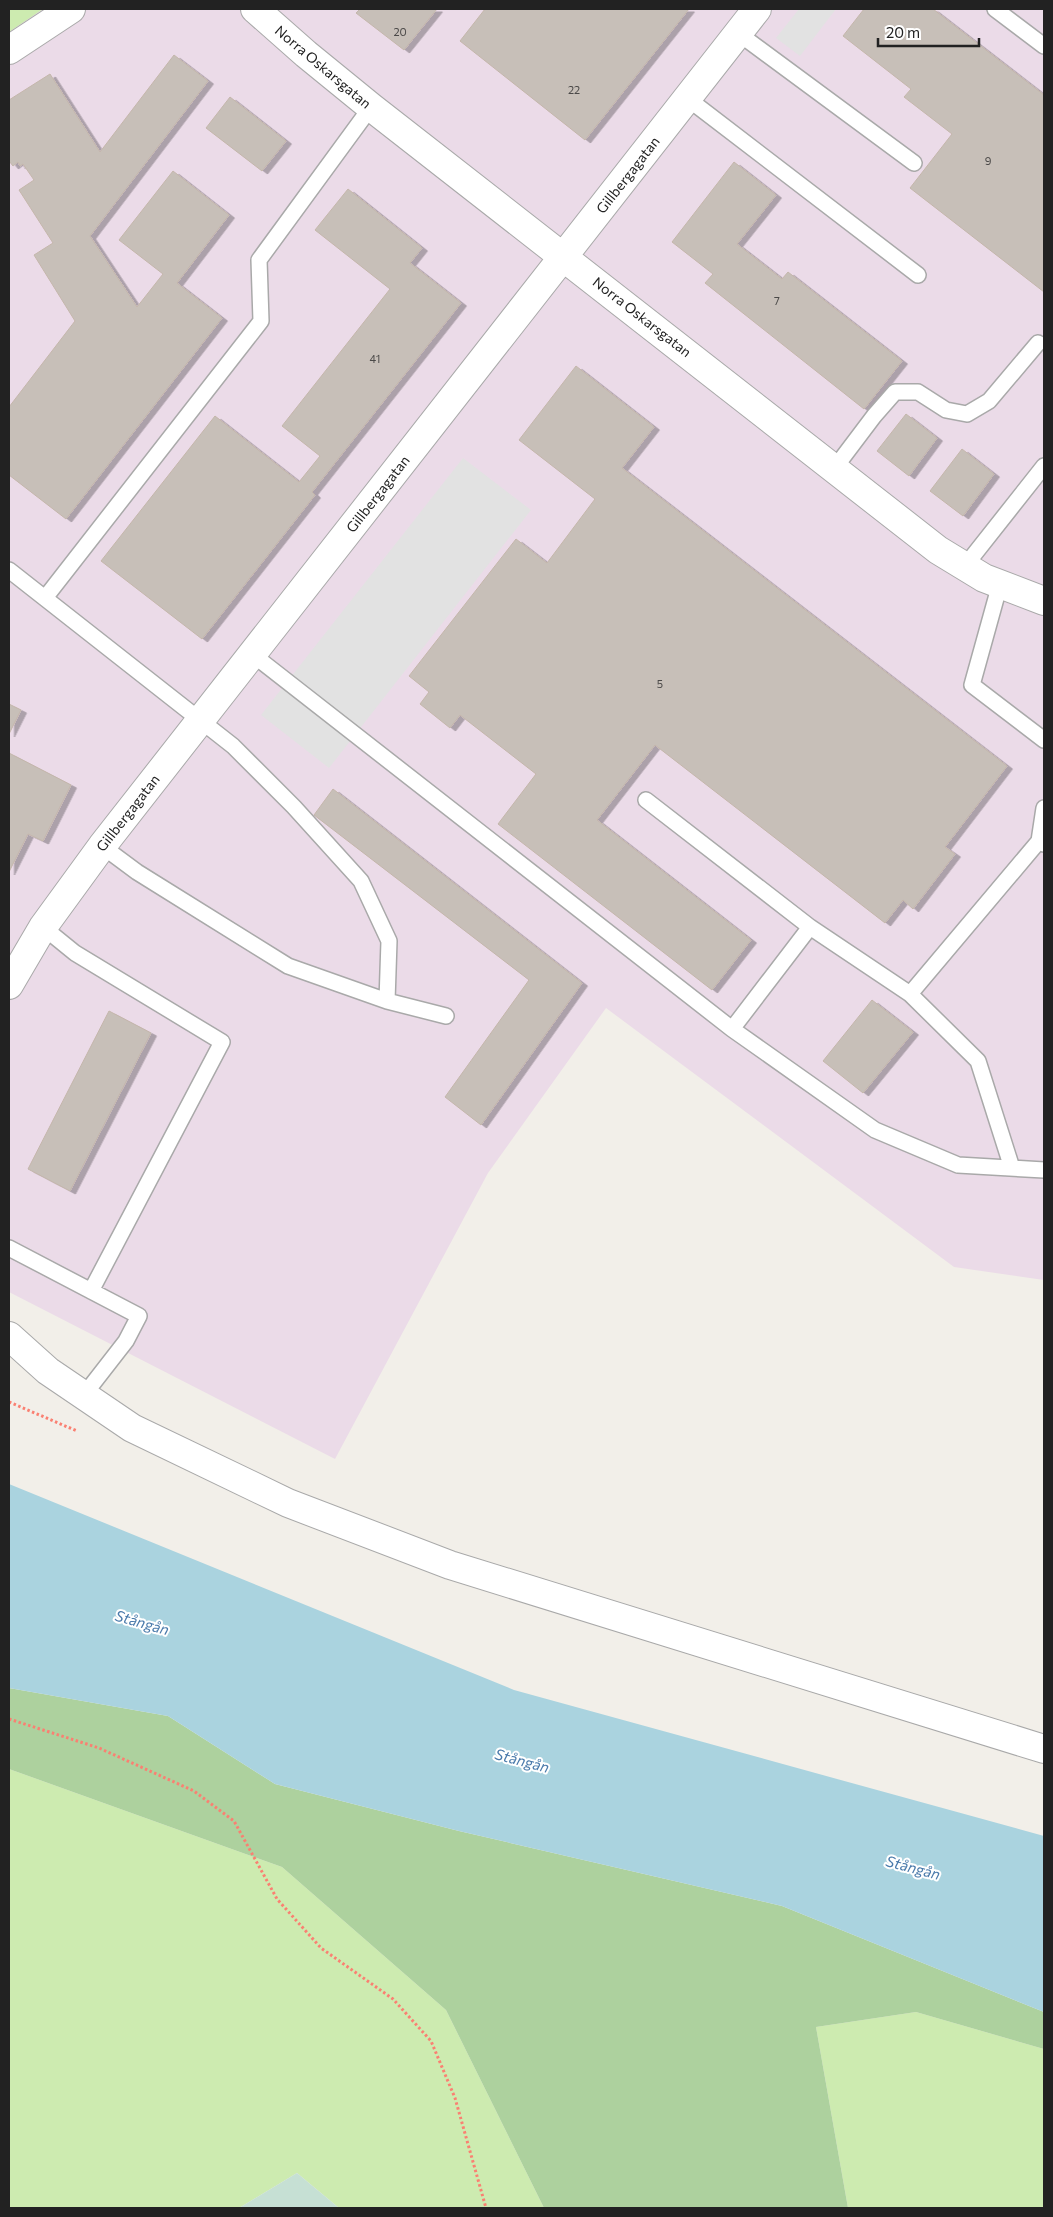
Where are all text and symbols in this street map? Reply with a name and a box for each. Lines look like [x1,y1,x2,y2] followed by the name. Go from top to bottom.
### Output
[878,15,979,47] scale bar
[272,21,375,112] street label: Norra Oskarsgatan
[886,23,920,41] text: 20 m
[393,25,407,38] house number: 20
[568,83,580,96] house number: 22
[592,133,663,217] street label: Gillbergagatan
[985,154,992,167] house number: 9
[590,273,695,360] street label: Norra Oskarsgatan
[774,294,780,307] house number: 7
[370,352,380,365] house number: 41
[342,452,413,536] street label: Gillbergagatan
[657,677,663,690] house number: 5
[92,771,163,855] street label: Gillbergagatan
[113,1606,171,1638] water label: Stångån
[493,1744,551,1776] water label: Stångån
[884,1851,942,1883] water label: Stångån

